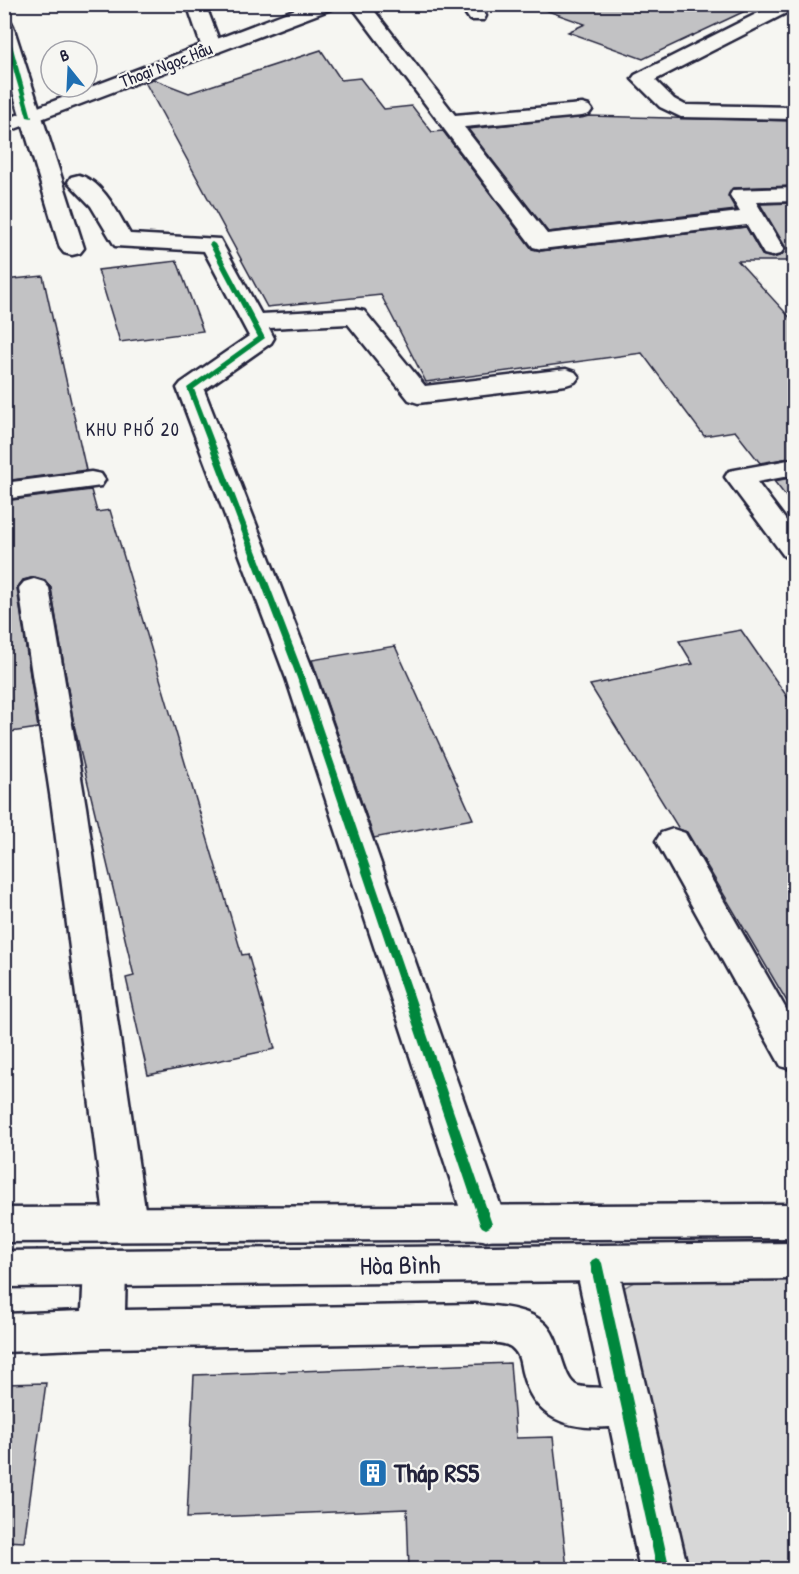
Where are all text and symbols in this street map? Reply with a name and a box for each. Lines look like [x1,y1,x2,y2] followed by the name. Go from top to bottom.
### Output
[116,35,216,94] street label: Thoại Ngọc Hầu
[39,39,99,99] north arrow
[57,43,72,66] text: B
[86,417,180,442] district label: KHU PHỐ 20
[359,1246,441,1283] street label: Hòa Bình
[393,1455,479,1491] place label: Tháp RS5
[357,1457,389,1489] building icon: Tháp RS5

